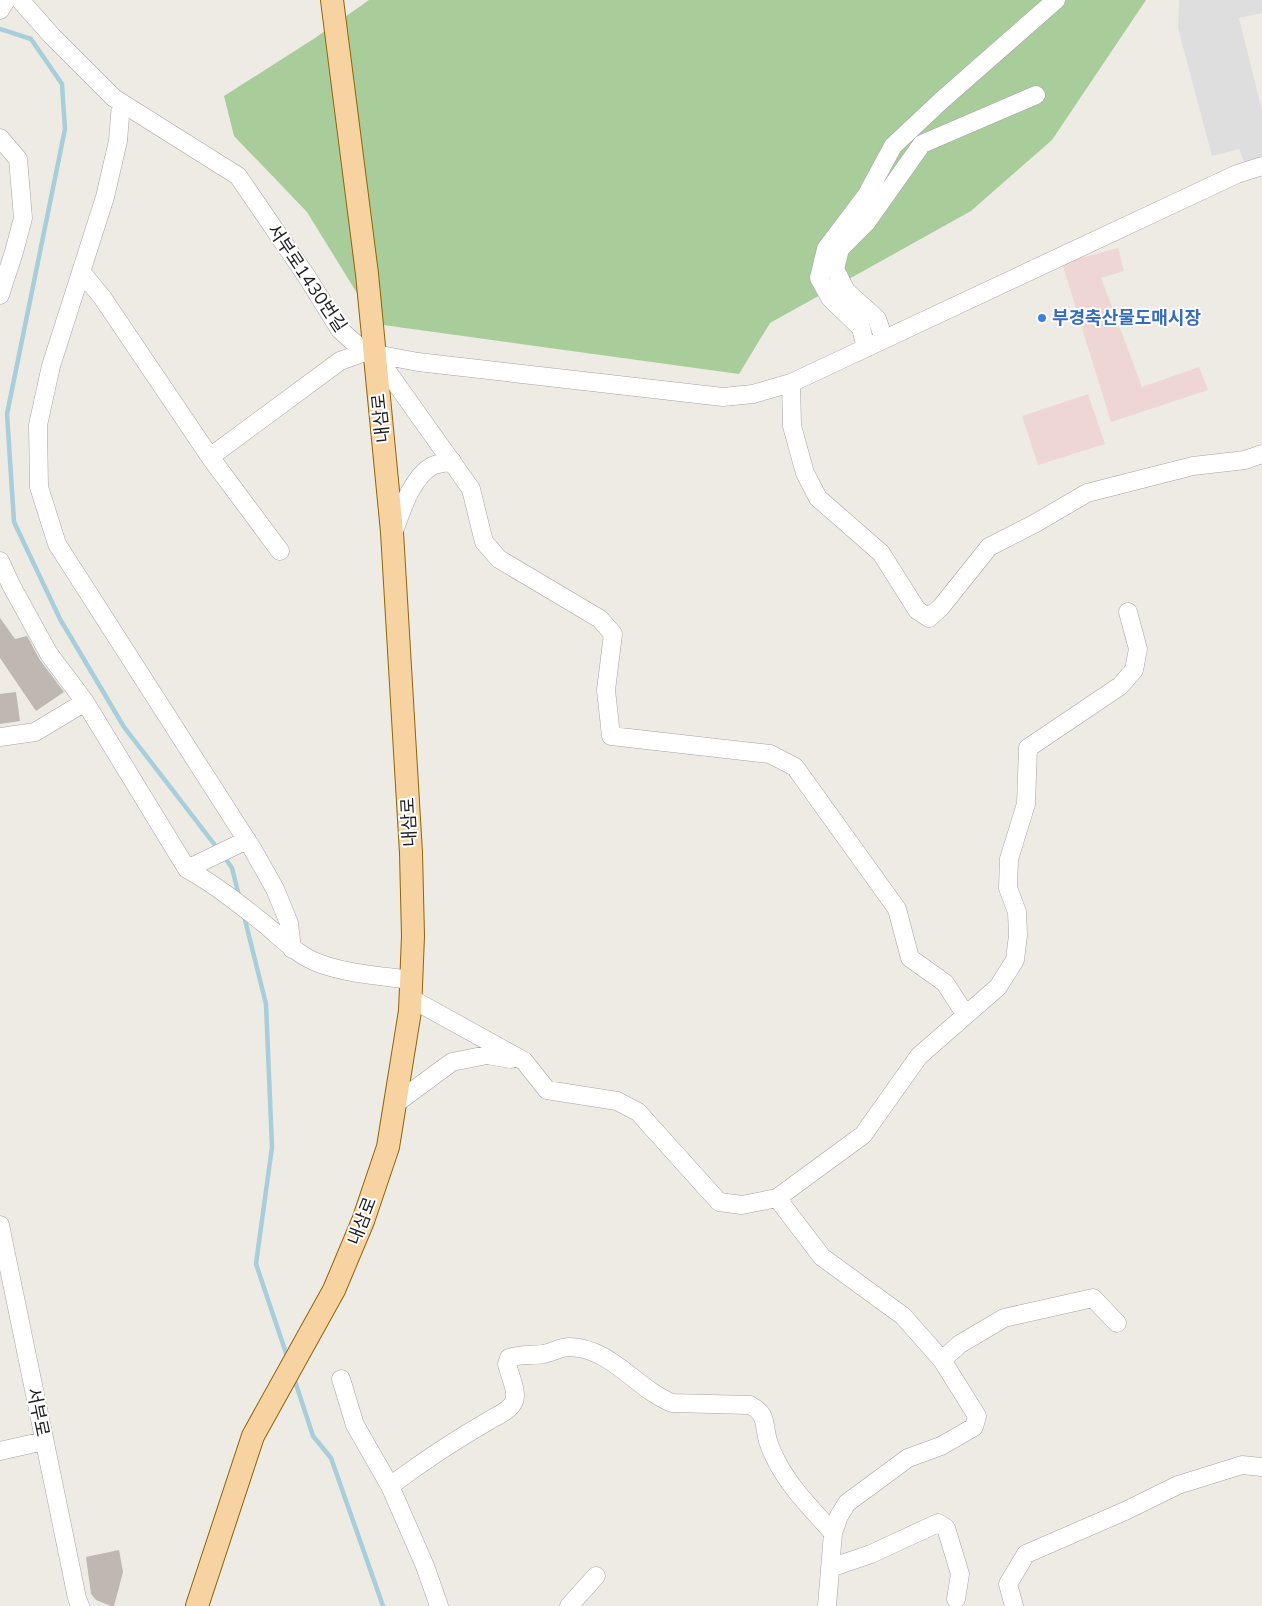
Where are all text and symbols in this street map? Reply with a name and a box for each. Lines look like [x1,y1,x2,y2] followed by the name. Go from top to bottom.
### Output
[262,219,352,337] street label: 서부로1430번길
[1052,306,1201,330] place label: 부경축산물도매시장
[1036,312,1048,324] marker: 부경축산물도매시장
[366,392,396,444] street label: 내삼로
[396,797,422,847] street label: 내삼로
[342,1194,382,1248] street label: 내삼로
[21,1385,55,1439] street label: 서부로

